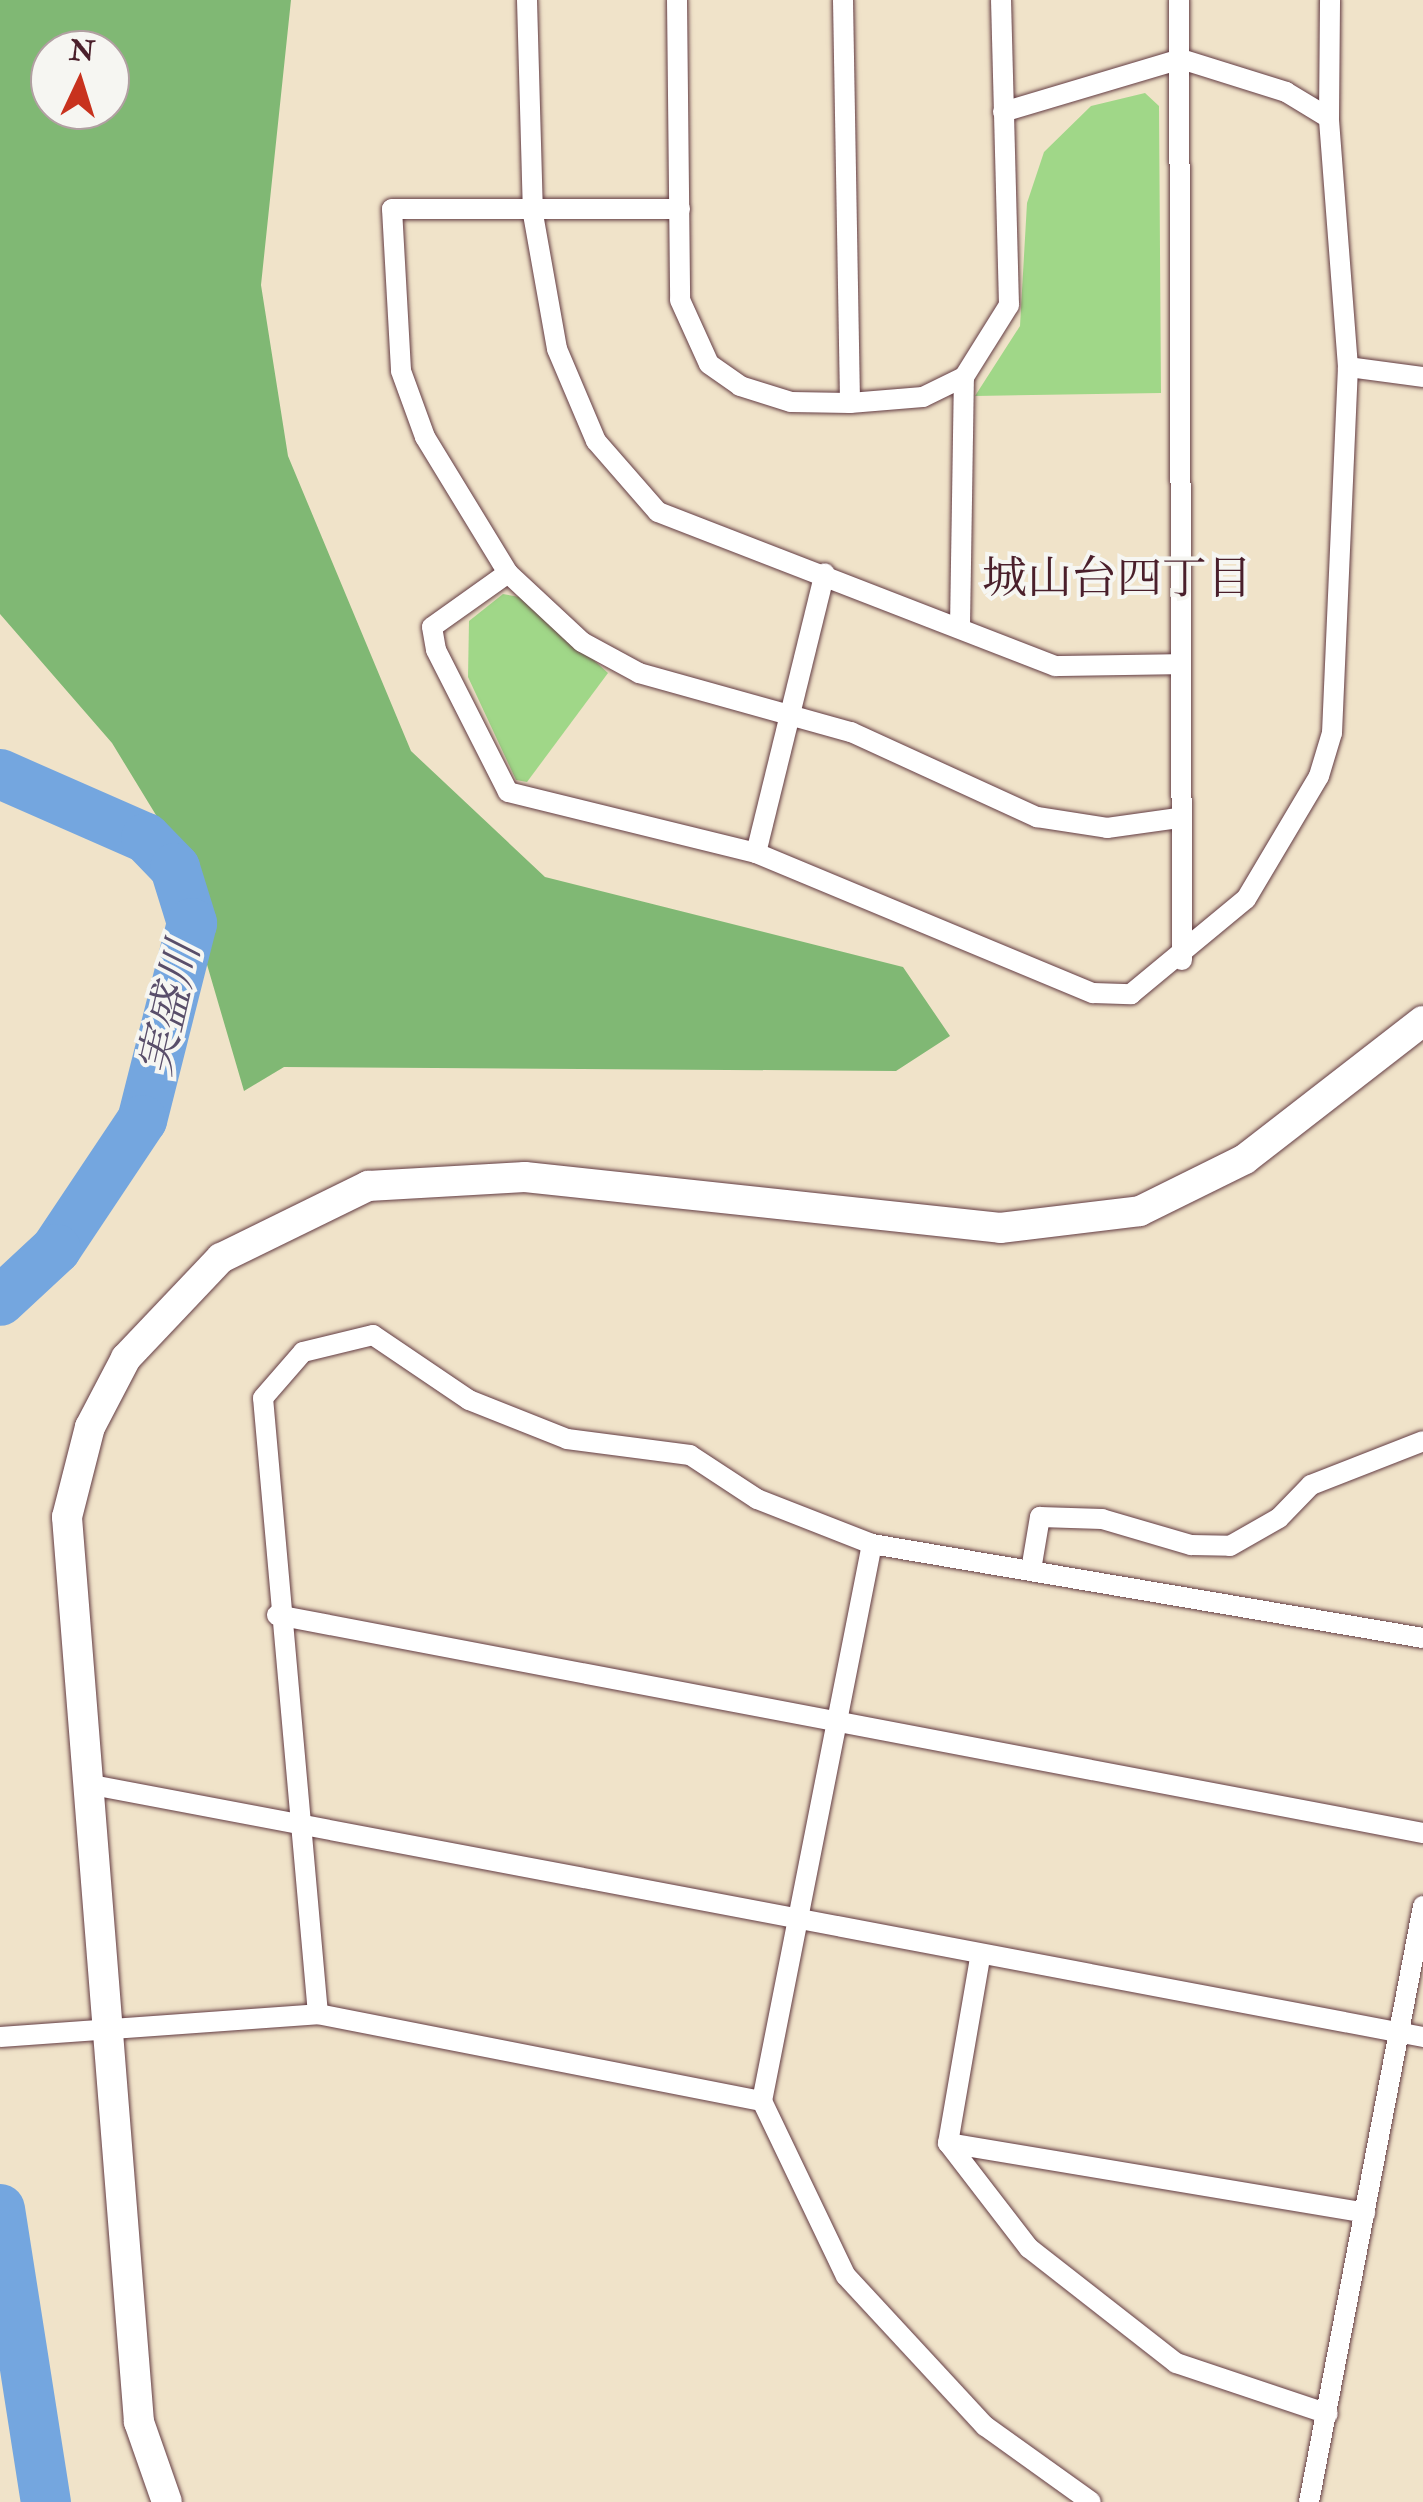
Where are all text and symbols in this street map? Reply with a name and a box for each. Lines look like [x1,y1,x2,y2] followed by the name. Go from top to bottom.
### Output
[30,30,130,130] north arrow
[68,33,96,70] text: N
[982,553,1252,607] district label: 城山台四丁目
[130,937,212,1081] water label: 実盛川

